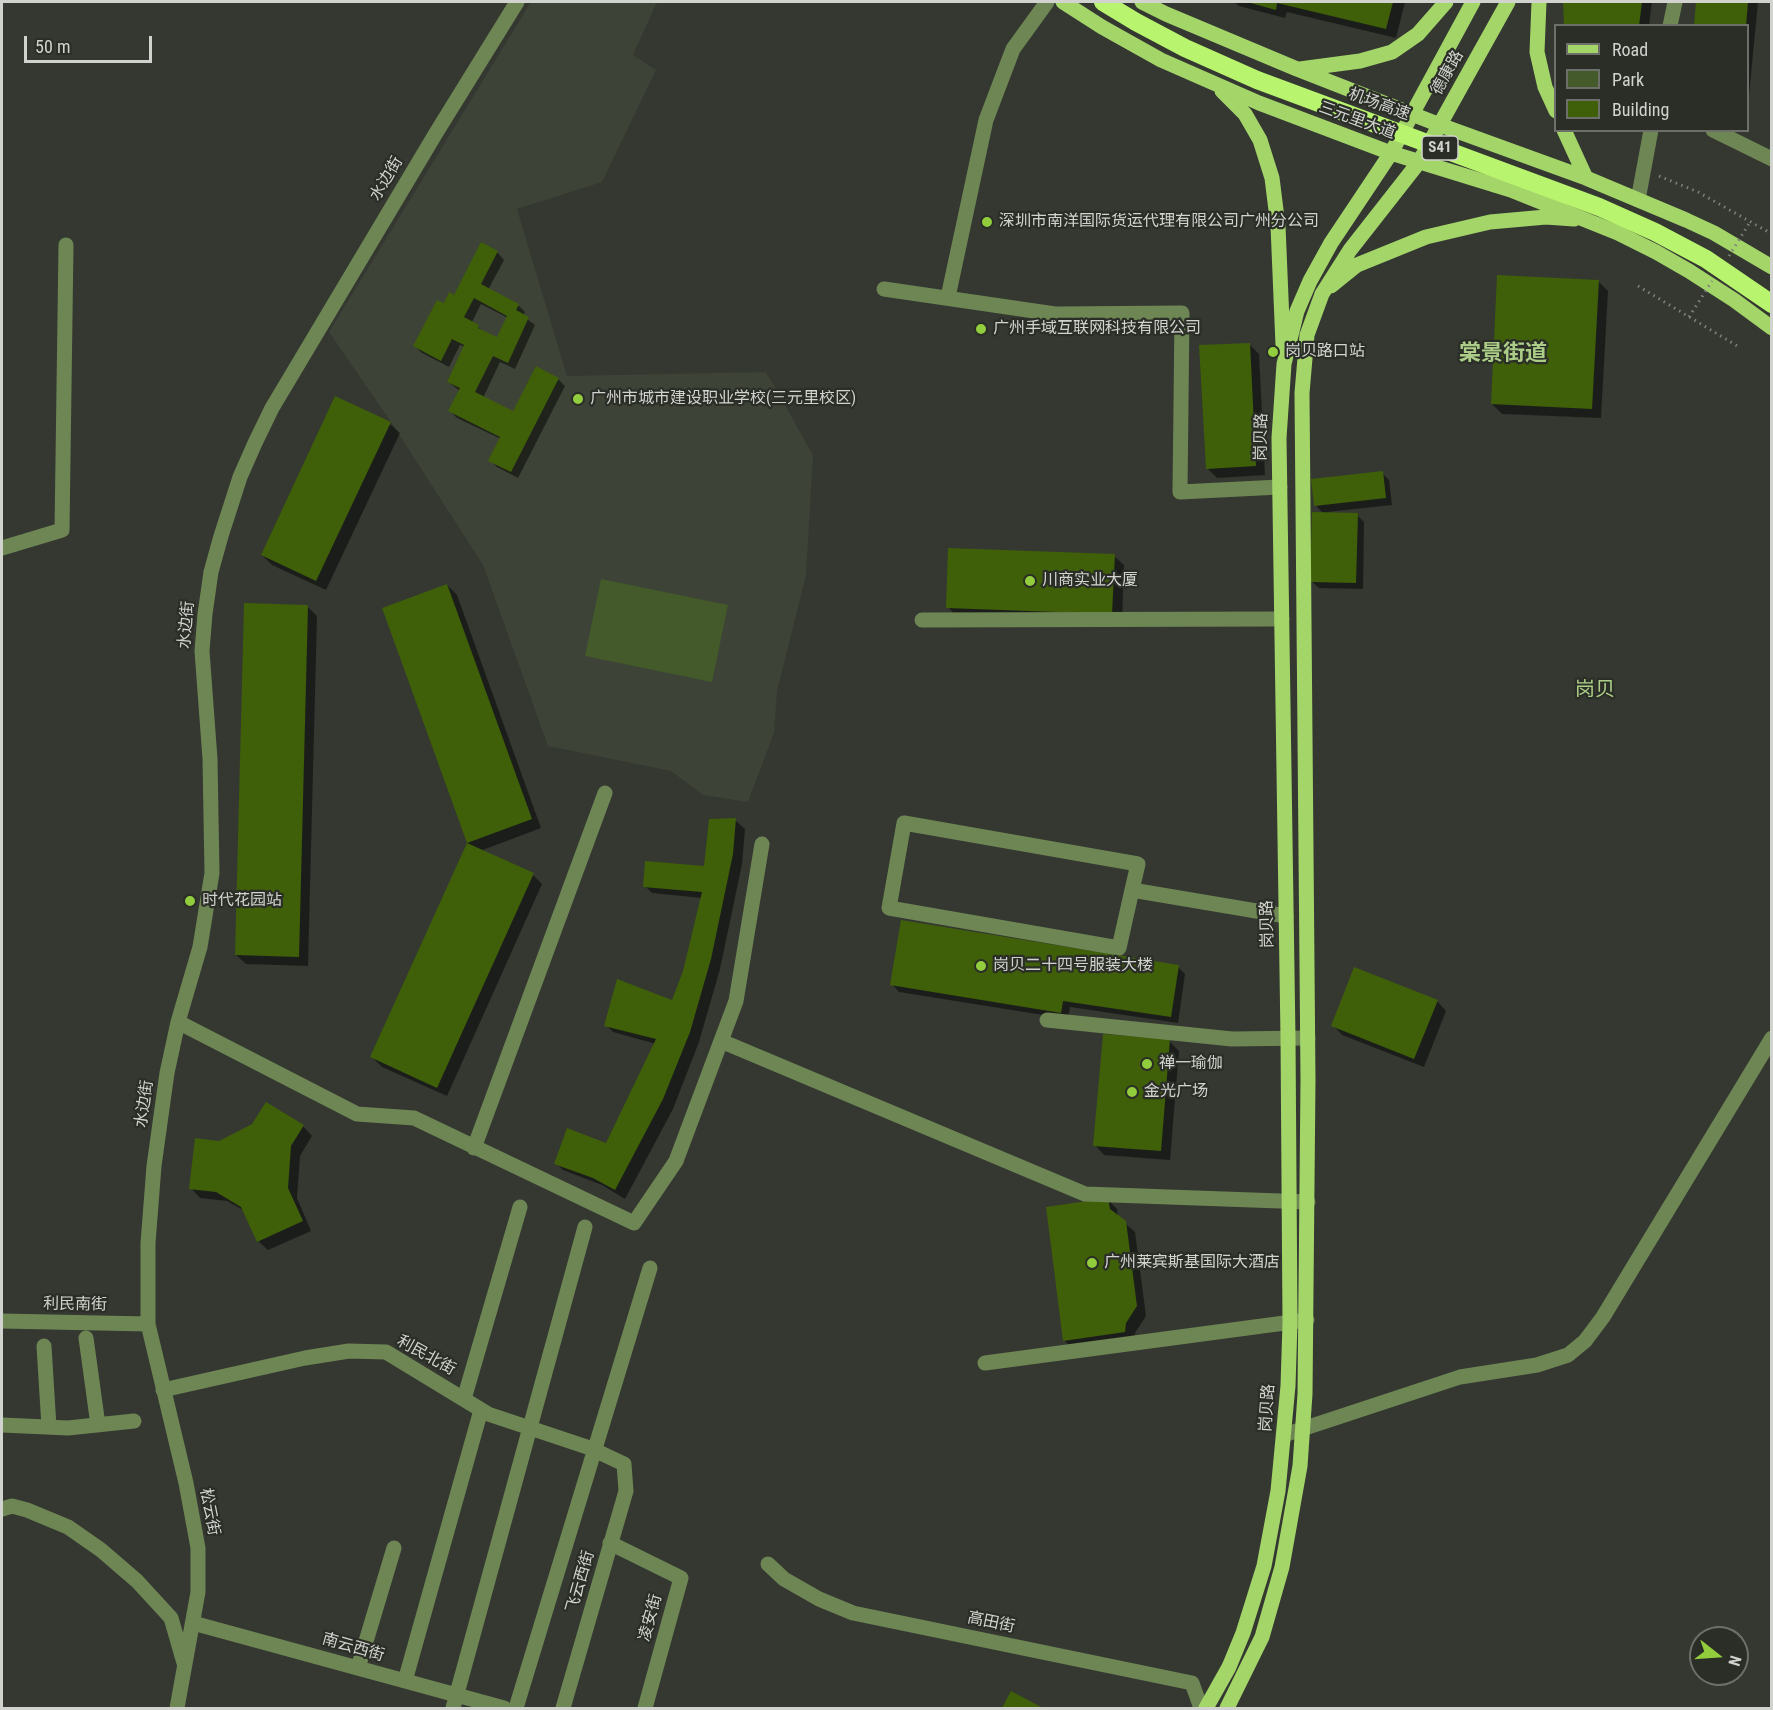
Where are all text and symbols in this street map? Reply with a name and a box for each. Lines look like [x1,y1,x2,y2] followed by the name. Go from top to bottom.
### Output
[27,24,154,62] scale bar
[1554,24,1749,132] legend
[35,36,70,57] text: 50 m
[1612,39,1648,60] text: Road
[1428,47,1468,99] street label: 德康路
[1612,69,1644,90] text: Park
[1346,85,1412,125] street label: 机场高速
[1316,98,1398,144] street label: 三元里大道
[1612,99,1669,120] text: Building
[1422,136,1458,160] road number: S41
[366,153,408,205] street label: 水边街
[999,212,1319,232] place label: 深圳市南洋国际货运代理有限公司广州分公司
[980,215,994,229] marker: 深圳市南洋国际货运代理有限公司广州分公司
[993,319,1201,339] place label: 广州手域互联网科技有限公司
[974,322,988,336] marker: 广州手域互联网科技有限公司
[1459,341,1547,367] district label: 棠景街道
[1285,342,1365,362] place label: 岗贝路口站
[1266,345,1280,359] marker: 岗贝路口站
[590,389,856,409] place label: 广州市城市建设职业学校(三元里校区)
[571,392,585,406] marker: 广州市城市建设职业学校(三元里校区)
[1252,413,1272,461] street label: 岗贝路
[1042,571,1138,591] place label: 川商实业大厦
[1023,574,1037,588] marker: 川商实业大厦
[175,600,199,650] street label: 水边街
[1575,679,1615,703] district label: 岗贝
[202,891,282,911] place label: 时代花园站
[183,894,197,908] marker: 时代花园站
[1258,900,1278,948] street label: 岗贝路
[993,956,1153,976] place label: 岗贝二十四号服装大楼
[974,959,988,973] marker: 岗贝二十四号服装大楼
[1159,1054,1223,1074] place label: 禅一瑜伽
[1140,1057,1154,1071] marker: 禅一瑜伽
[132,1079,158,1129] street label: 水边街
[1144,1082,1208,1102] place label: 金光广场
[1125,1085,1139,1099] marker: 金光广场
[1104,1253,1280,1273] place label: 广州莱宾斯基国际大酒店
[1085,1256,1099,1270] marker: 广州莱宾斯基国际大酒店
[43,1295,107,1315] street label: 利民南街
[393,1332,459,1380] street label: 利民北街
[1257,1383,1279,1433] street label: 岗贝路
[195,1487,223,1537] street label: 松云街
[563,1549,599,1615] street label: 飞云西街
[636,1592,666,1644] street label: 凌安街
[966,1609,1016,1637] street label: 高田街
[1689,1626,1749,1686] north arrow
[320,1630,386,1666] street label: 南云西街
[1724,1653,1745,1668] text: N

